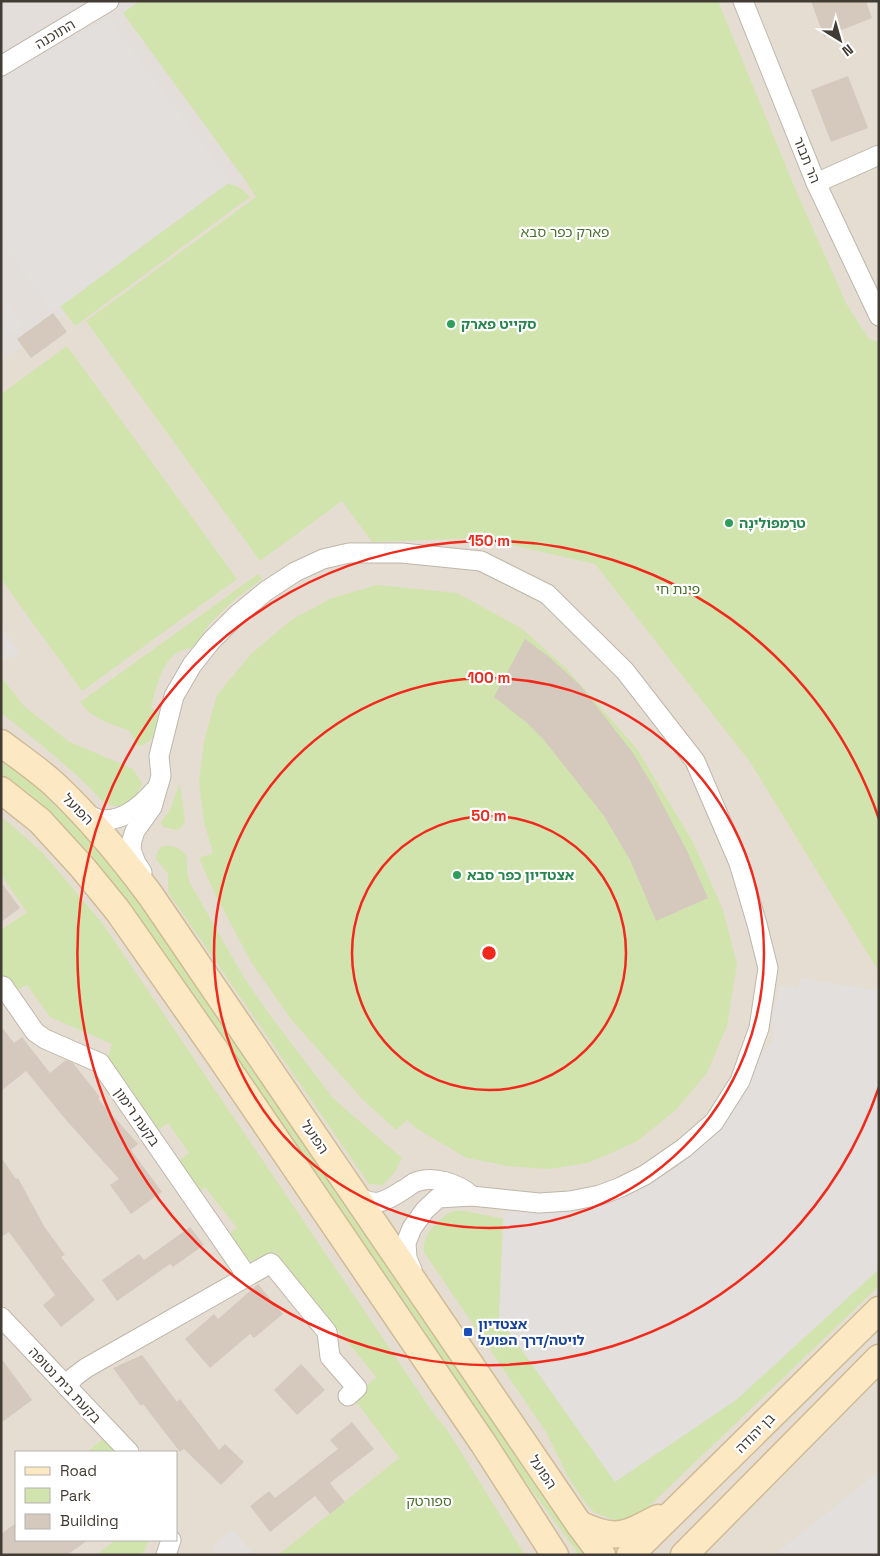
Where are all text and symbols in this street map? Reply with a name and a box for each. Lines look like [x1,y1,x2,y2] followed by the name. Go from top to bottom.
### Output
[32,15,78,53] street label: התוכנה
[815,15,865,65] north arrow
[839,40,857,60] text: N
[790,134,824,186] street label: הר תבור
[521,223,610,241] park label: פארק כפר סבא
[461,315,537,333] place label: סקייט פארק
[445,318,457,330] marker: סקייט פארק
[739,514,806,532] place label: טרַמפּוֹלִינָה
[723,517,735,529] marker: טרַמפּוֹלִינָה
[468,531,510,550] text: 150 m
[656,580,700,598] park label: פינת חי
[468,668,510,687] text: 100 m
[59,789,97,829] street label: הפועל
[471,806,507,825] text: 50 m
[467,866,575,884] place label: אצטדיון כפר סבא
[451,869,463,881] marker: אצטדיון כפר סבא
[480,944,498,962] centre of rings
[110,1084,164,1150] street label: בקעת רימון
[297,1117,333,1157] street label: הפועל
[478,1315,585,1349] place label: אצטדיון לויטה/דרך הפועל
[462,1326,474,1338] marker: אצטדיון לויטה/דרך הפועל
[25,1343,105,1427] street label: בקעת בית נטופה
[731,1409,779,1457] street label: בן יהודה
[15,1451,178,1541] legend
[525,1452,561,1492] street label: הפועל
[60,1461,97,1480] text: Road
[60,1486,91,1505] text: Park
[406,1492,452,1510] park label: ספורטק
[60,1511,119,1530] text: Building

